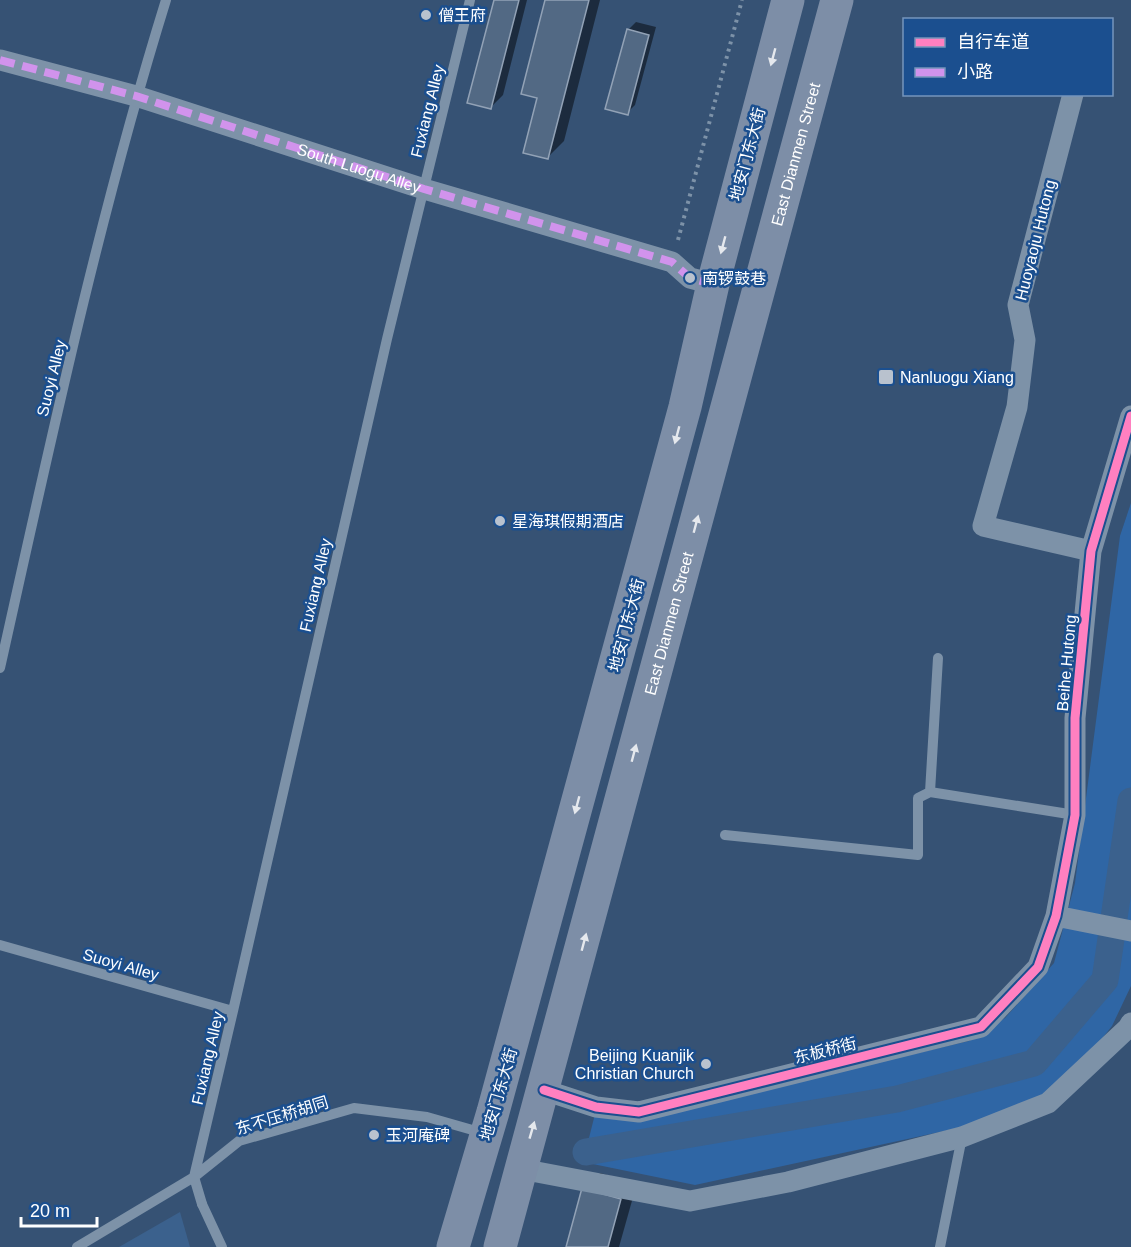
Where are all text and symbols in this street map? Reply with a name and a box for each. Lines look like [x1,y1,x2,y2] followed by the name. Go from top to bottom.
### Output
[438,7,486,24] place label: 僧王府
[419,8,433,22] marker: 僧王府
[903,18,1113,96] legend
[957,32,1029,52] text: 自行车道
[768,48,777,66] one-way arrow
[957,62,993,82] text: 小路
[408,63,447,159] street label: Fuxiang Alley
[768,80,823,228] street label: East Dianmen Street
[727,106,768,203] street label: 地安门东大街
[295,141,423,196] street label: South Luogu Alley
[1012,178,1059,302] street label: Huoyaoju Hutong
[718,236,728,254] one-way arrow
[702,270,766,287] place label: 南锣鼓巷
[683,271,697,285] marker: 南锣鼓巷
[34,338,69,418] street label: Suoyi Alley
[877,368,895,386] marker: Nanluogu Xiang
[900,369,1014,386] place label: Nanluogu Xiang
[672,425,682,444] one-way arrow
[512,513,624,530] place label: 星海琪假期酒店
[493,514,507,528] marker: 星海琪假期酒店
[691,515,701,534] one-way arrow
[297,537,334,633] street label: Fuxiang Alley
[642,549,697,697] street label: East Dianmen Street
[606,577,647,674] street label: 地安门东大街
[1054,614,1079,712] street label: Beihe Hutong
[630,744,639,762] one-way arrow
[572,796,581,814] one-way arrow
[579,933,589,951] one-way arrow
[81,946,161,983] street label: Suoyi Alley
[189,1010,226,1106] street label: Fuxiang Alley
[792,1034,858,1066] street label: 东板桥街
[477,1046,520,1143] street label: 地安门东大街
[575,1047,695,1082] place label: Beijing Kuanjik Christian Church
[699,1057,713,1071] marker: Beijing Kuanjik Christian Church
[234,1093,331,1138] street label: 东不压桥胡同
[528,1121,537,1139] one-way arrow
[386,1127,450,1144] place label: 玉河庵碑
[367,1128,381,1142] marker: 玉河庵碑
[21,1190,98,1228] scale bar
[30,1201,70,1221] text: 20 m

